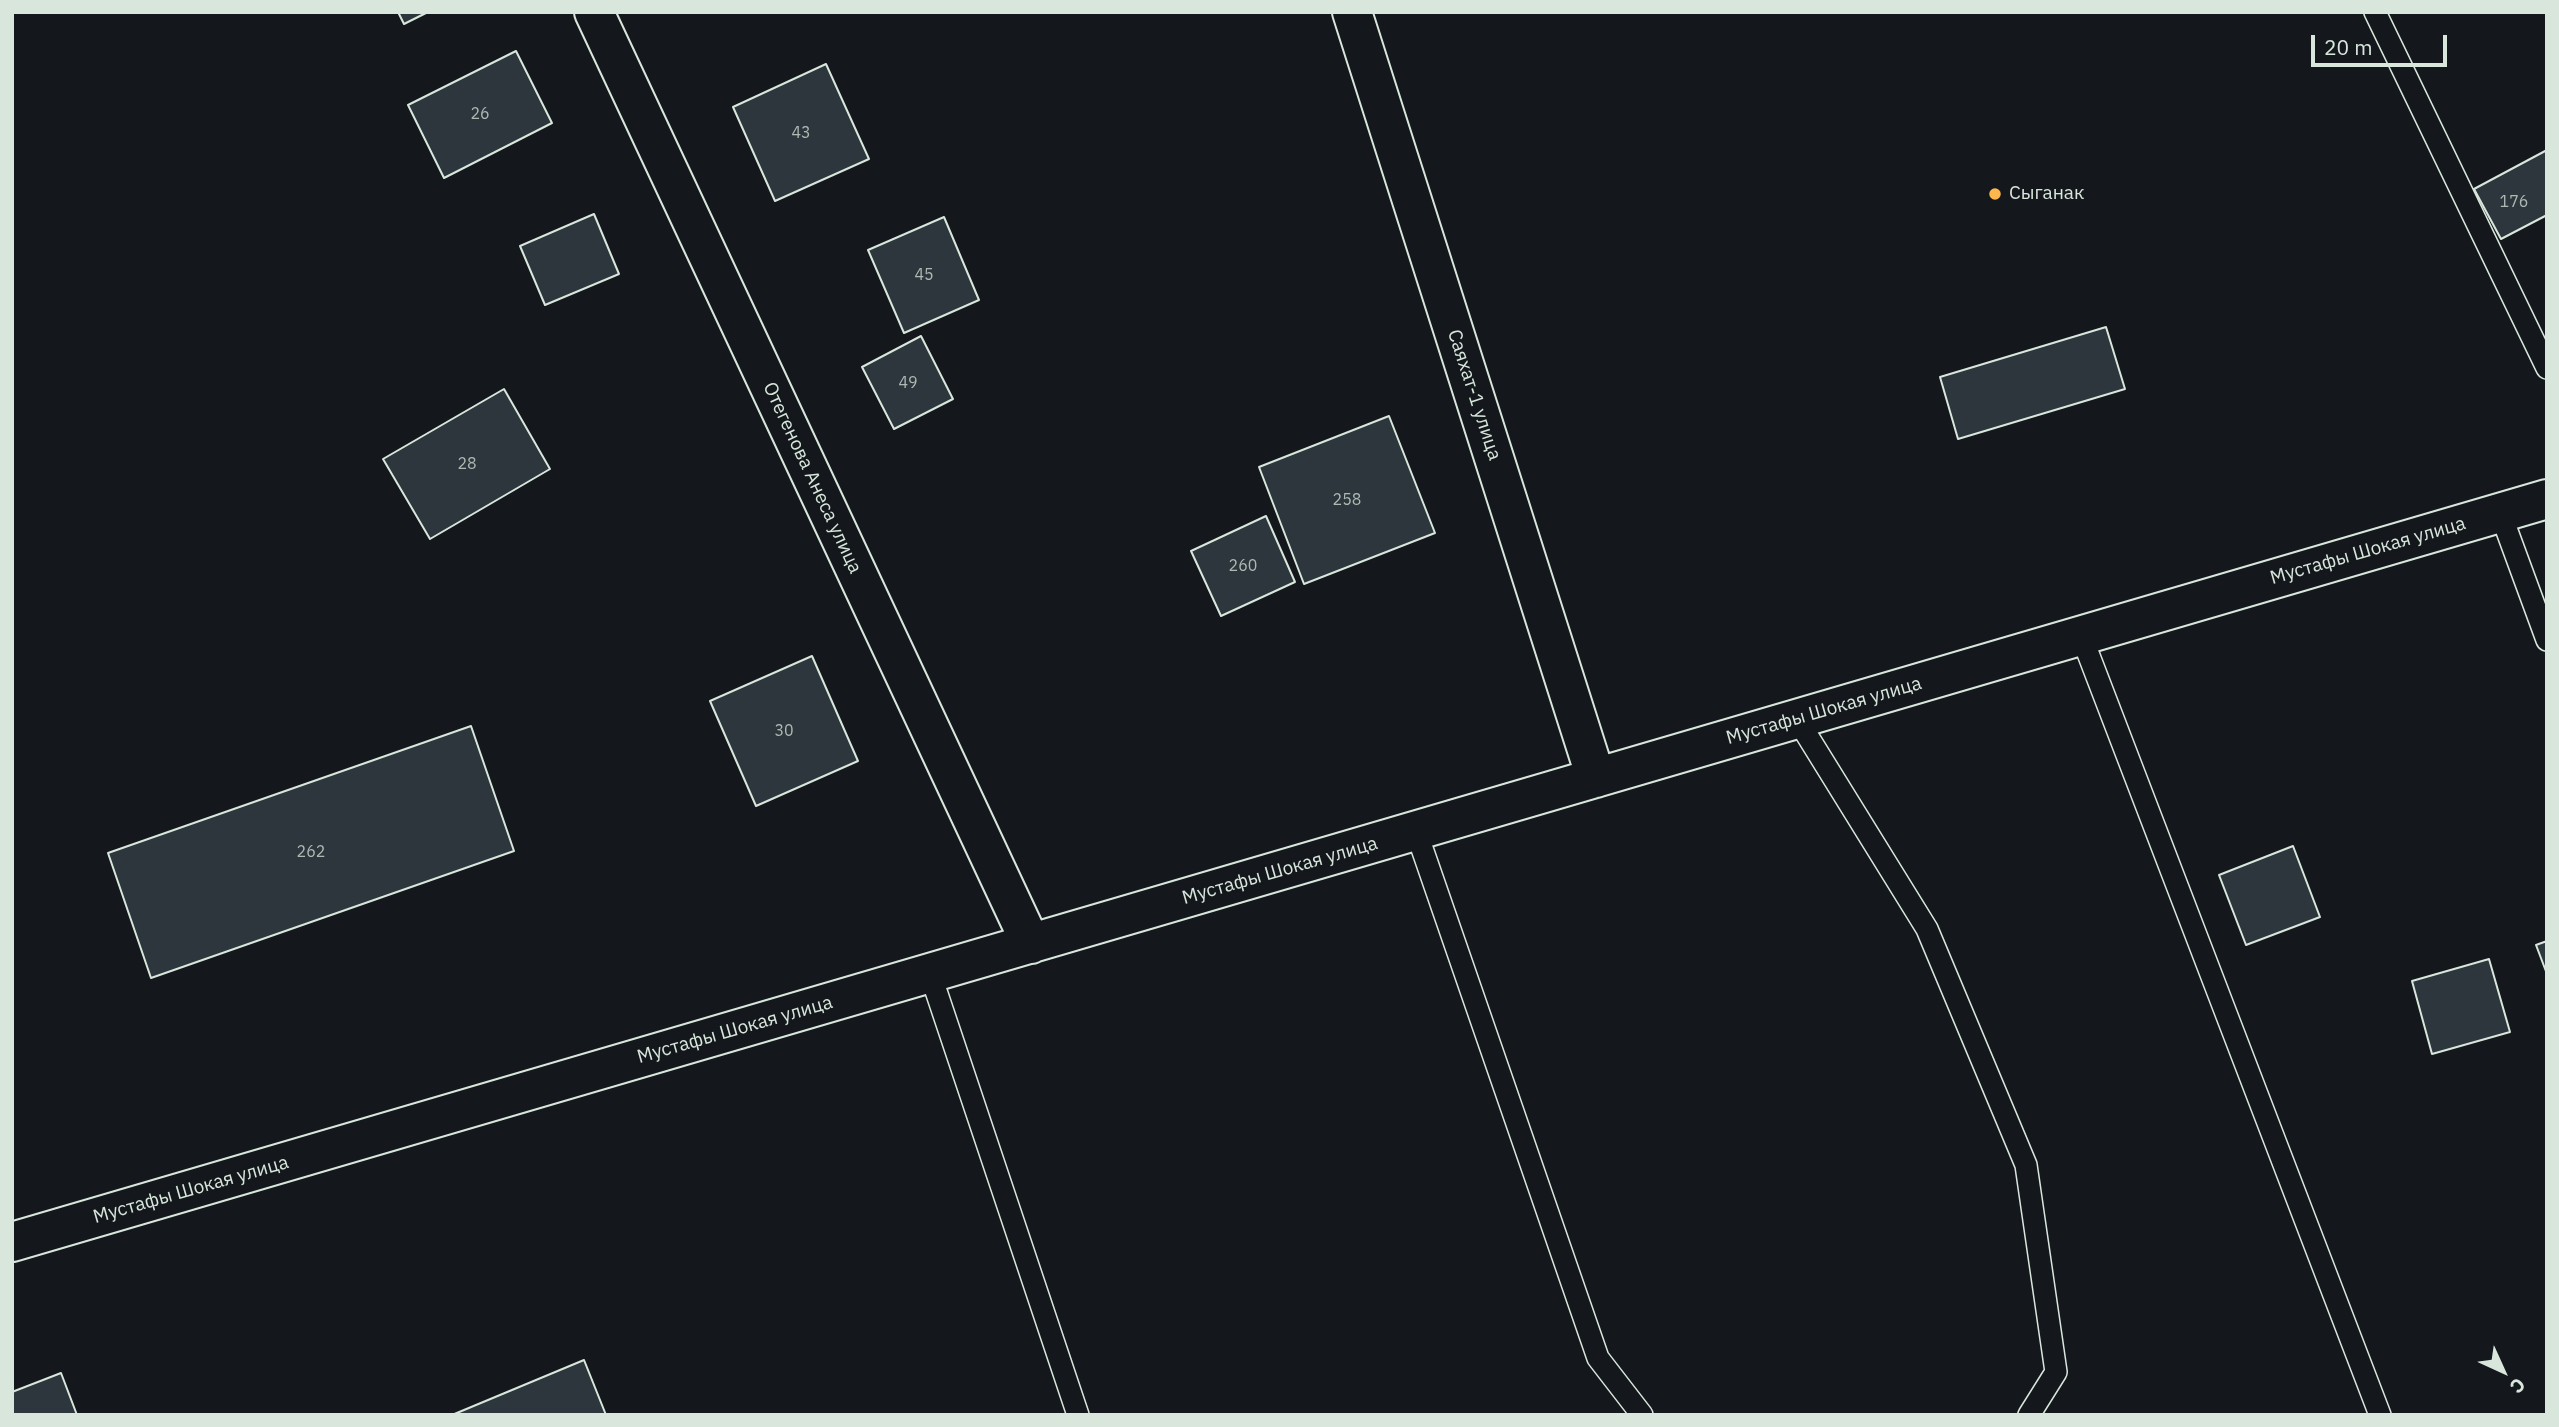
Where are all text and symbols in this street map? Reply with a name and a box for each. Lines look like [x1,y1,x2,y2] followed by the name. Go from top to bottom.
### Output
[2314,21,2450,65] scale bar
[2324,33,2373,61] text: 20 m
[470,104,490,124] house number: 26
[791,123,811,143] house number: 43
[2009,183,2084,205] place label: Сыганак
[1987,186,2003,202] marker: Сыганак
[2500,192,2528,212] house number: 176
[914,265,934,285] house number: 45
[1442,327,1506,463] street label: Саяхат-1 улица
[898,373,918,393] house number: 49
[758,379,866,577] street label: Отегенова Анеса улица
[457,454,477,474] house number: 28
[1333,490,1361,510] house number: 258
[2268,512,2468,590] street label: Мустафы Шокая улица
[1229,556,1257,576] house number: 260
[1724,672,1924,750] street label: Мустафы Шокая улица
[774,721,794,741] house number: 30
[1180,832,1380,910] street label: Мустафы Шокая улица
[297,842,325,862] house number: 262
[635,991,835,1069] street label: Мустафы Шокая улица
[91,1151,291,1229] street label: Мустафы Шокая улица
[2468,1336,2538,1406] north arrow
[2505,1373,2531,1399] text: С

